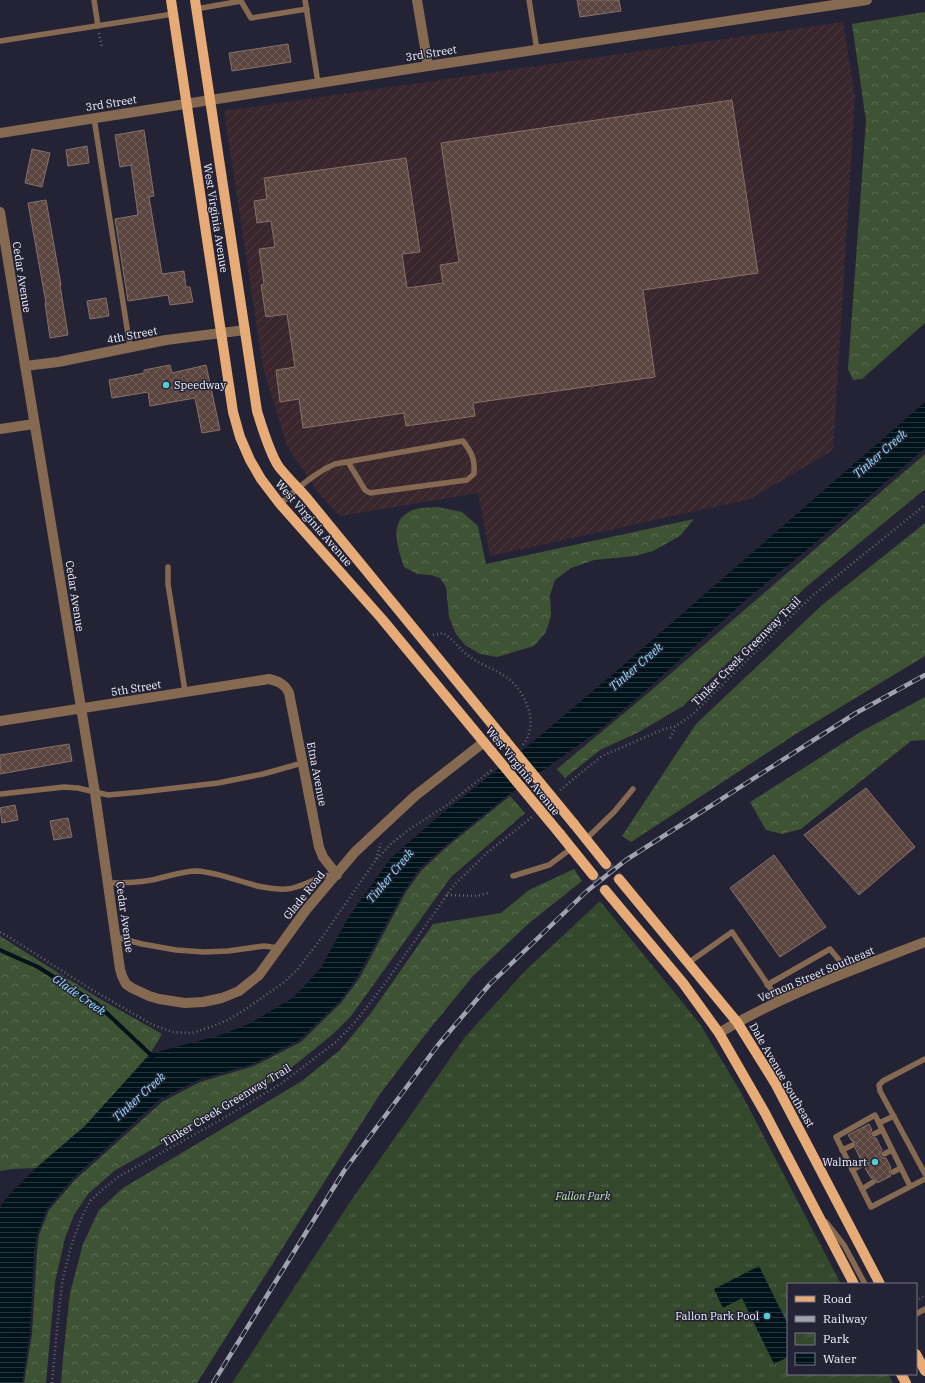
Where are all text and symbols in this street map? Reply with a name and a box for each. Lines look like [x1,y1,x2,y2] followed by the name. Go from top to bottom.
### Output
[404,42,458,64] street label: 3rd Street
[84,92,138,114] street label: 3rd Street
[200,162,232,274] street label: West Virginia Avenue
[9,240,35,314] street label: Cedar Avenue
[106,323,158,347] street label: 4th Street
[174,378,226,392] place label: Speedway
[161,380,171,390] marker: Speedway
[850,426,910,481] water label: Tinker Creek
[273,477,356,569] street label: West Virginia Avenue
[62,559,88,633] street label: Cedar Avenue
[688,593,804,709] street label: Tinker Creek Greenway Trail
[606,639,666,694] water label: Tinker Creek
[110,677,162,699] street label: 5th Street
[483,724,563,818] street label: West Virginia Avenue
[304,741,330,807] street label: Etna Avenue
[363,845,417,906] water label: Tinker Creek
[280,868,328,922] street label: Glade Road
[113,880,137,954] street label: Cedar Avenue
[756,943,876,1005] street label: Vernon Street Southeast
[50,971,109,1019] water label: Glade Creek
[746,1020,818,1130] street label: Dale Avenue Southeast
[159,1061,293,1149] street label: Tinker Creek Greenway Trail
[109,1068,169,1124] water label: Tinker Creek
[822,1155,867,1169] place label: Walmart
[870,1157,880,1167] marker: Walmart
[554,1189,611,1203] park label: Fallon Park
[787,1283,917,1375] legend
[823,1291,852,1306] text: Road
[675,1309,759,1323] place label: Fallon Park Pool
[762,1311,772,1321] marker: Fallon Park Pool
[823,1311,868,1326] text: Railway
[823,1331,849,1346] text: Park
[823,1351,857,1366] text: Water

